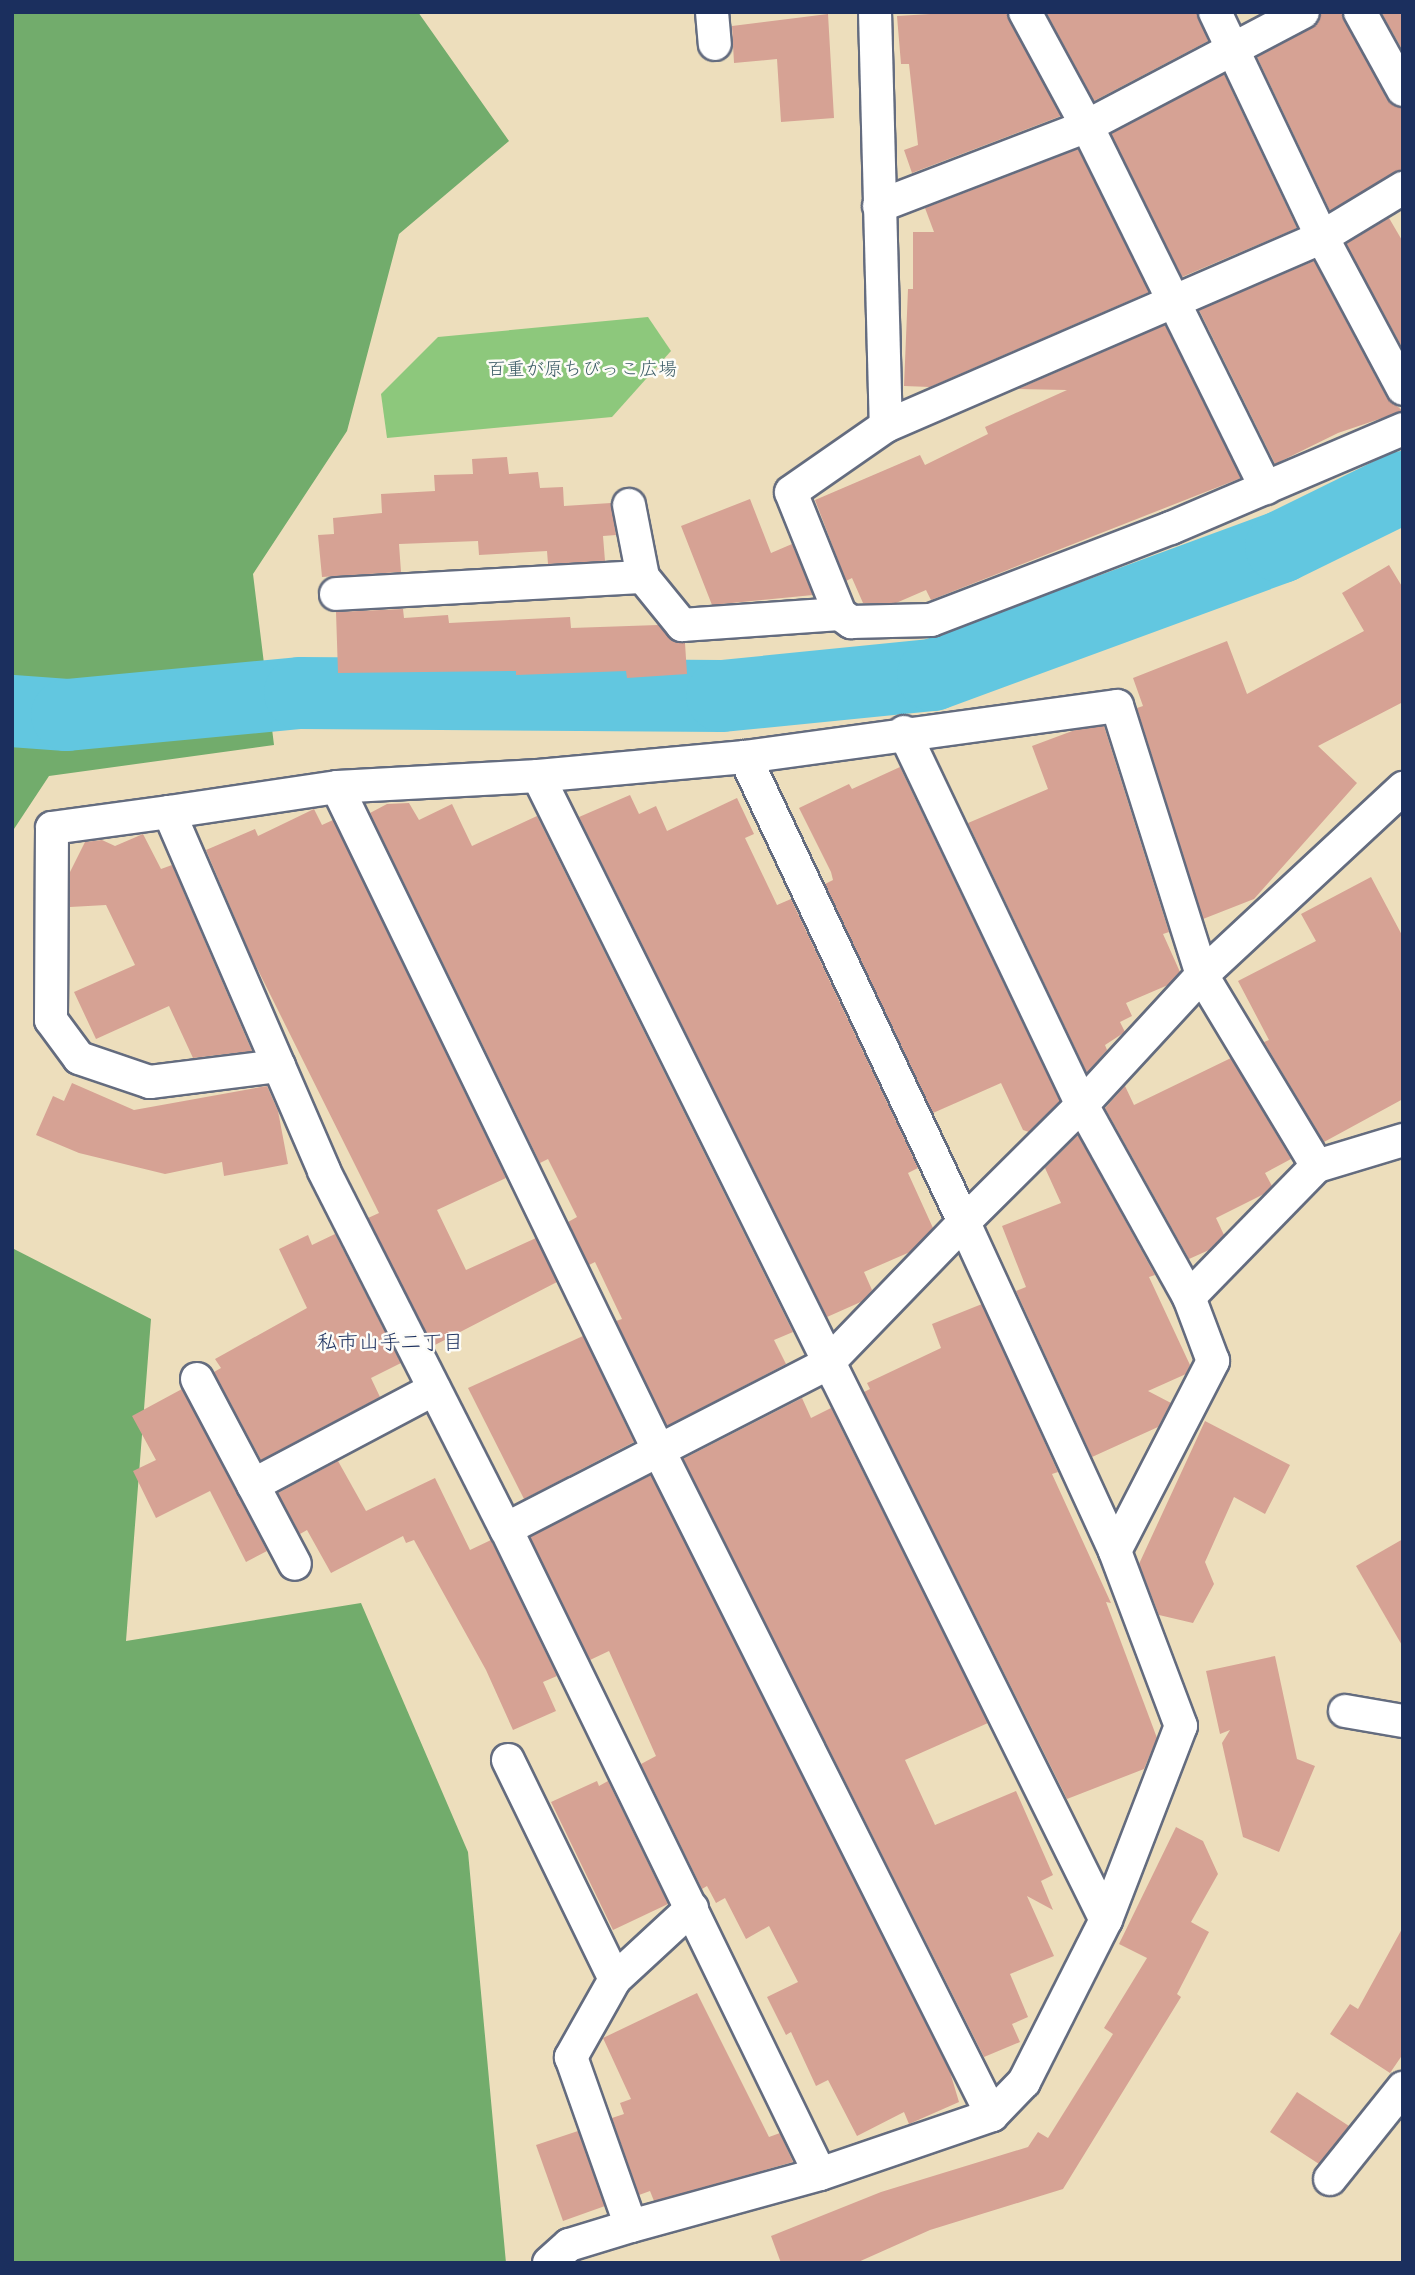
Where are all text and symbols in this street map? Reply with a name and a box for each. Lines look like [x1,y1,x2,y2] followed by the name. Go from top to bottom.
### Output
[487,361,677,383] park label: 百重が原ちびっこ広場
[317,1333,463,1359] district label: 私市山手二丁目

